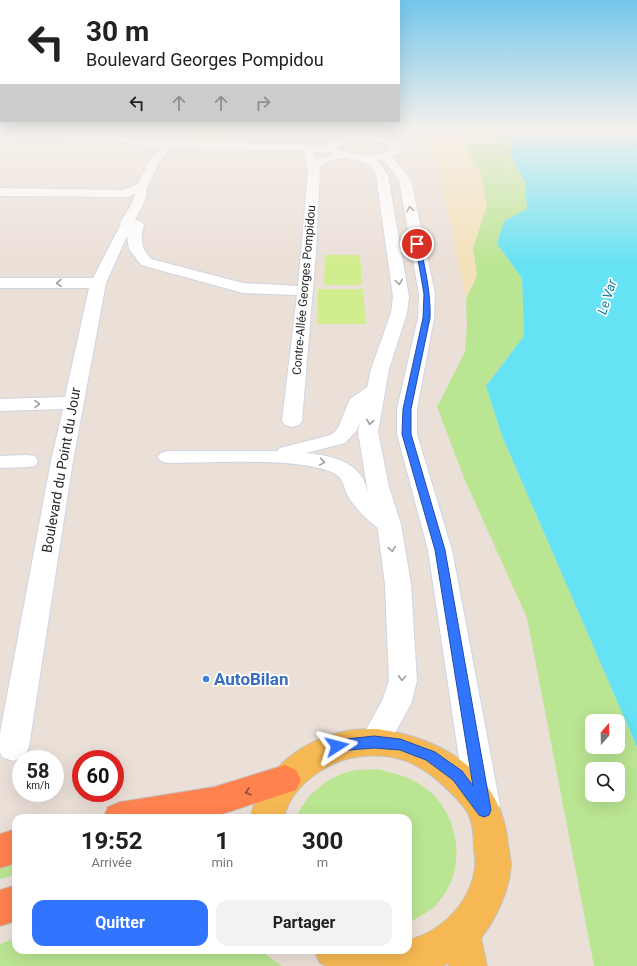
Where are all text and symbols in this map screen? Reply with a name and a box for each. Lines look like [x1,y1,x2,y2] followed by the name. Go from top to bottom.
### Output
[86,15,149,48] text: 30 m
[20,16,72,68] icon: left
[86,49,324,70] text: Boulevard Georges Pompidou
[126,92,148,114] icon: left
[168,92,190,114] icon: ahead
[210,92,232,114] icon: ahead
[252,92,274,114] icon: right
[290,204,318,376] street label: Contre-Allée Georges Pompidou
[407,206,415,213] one-way arrow
[400,227,434,261] pin
[406,233,428,255] icon: arrive
[594,277,620,316] water label: Le Var
[56,279,62,287] one-way arrow
[394,279,403,285] one-way arrow
[39,386,83,554] street label: Boulevard du Point du Jour
[34,400,40,408] one-way arrow
[366,419,375,425] one-way arrow
[318,457,325,466] one-way arrow
[387,546,396,552] one-way arrow
[214,669,288,689] place label: AutoBilan
[201,674,211,684] marker: AutoBilan
[398,675,407,682] one-way arrow
[585,714,625,754] north arrow
[585,714,625,802] map controls
[316,725,358,767] position arrow
[72,750,124,802] speed limit sign: 60
[27,759,49,783] text: 58
[585,762,625,802] button: search
[26,780,50,791] text: km/h
[244,787,251,796] one-way arrow
[81,827,143,855] text: 19:52
[215,827,229,855] text: 1
[302,827,343,855] text: 300
[91,855,132,870] text: Arrivée
[211,855,233,870] text: min
[317,855,328,870] text: m
[32,900,208,946] button: Quitter
[216,900,392,946] button: Partager

